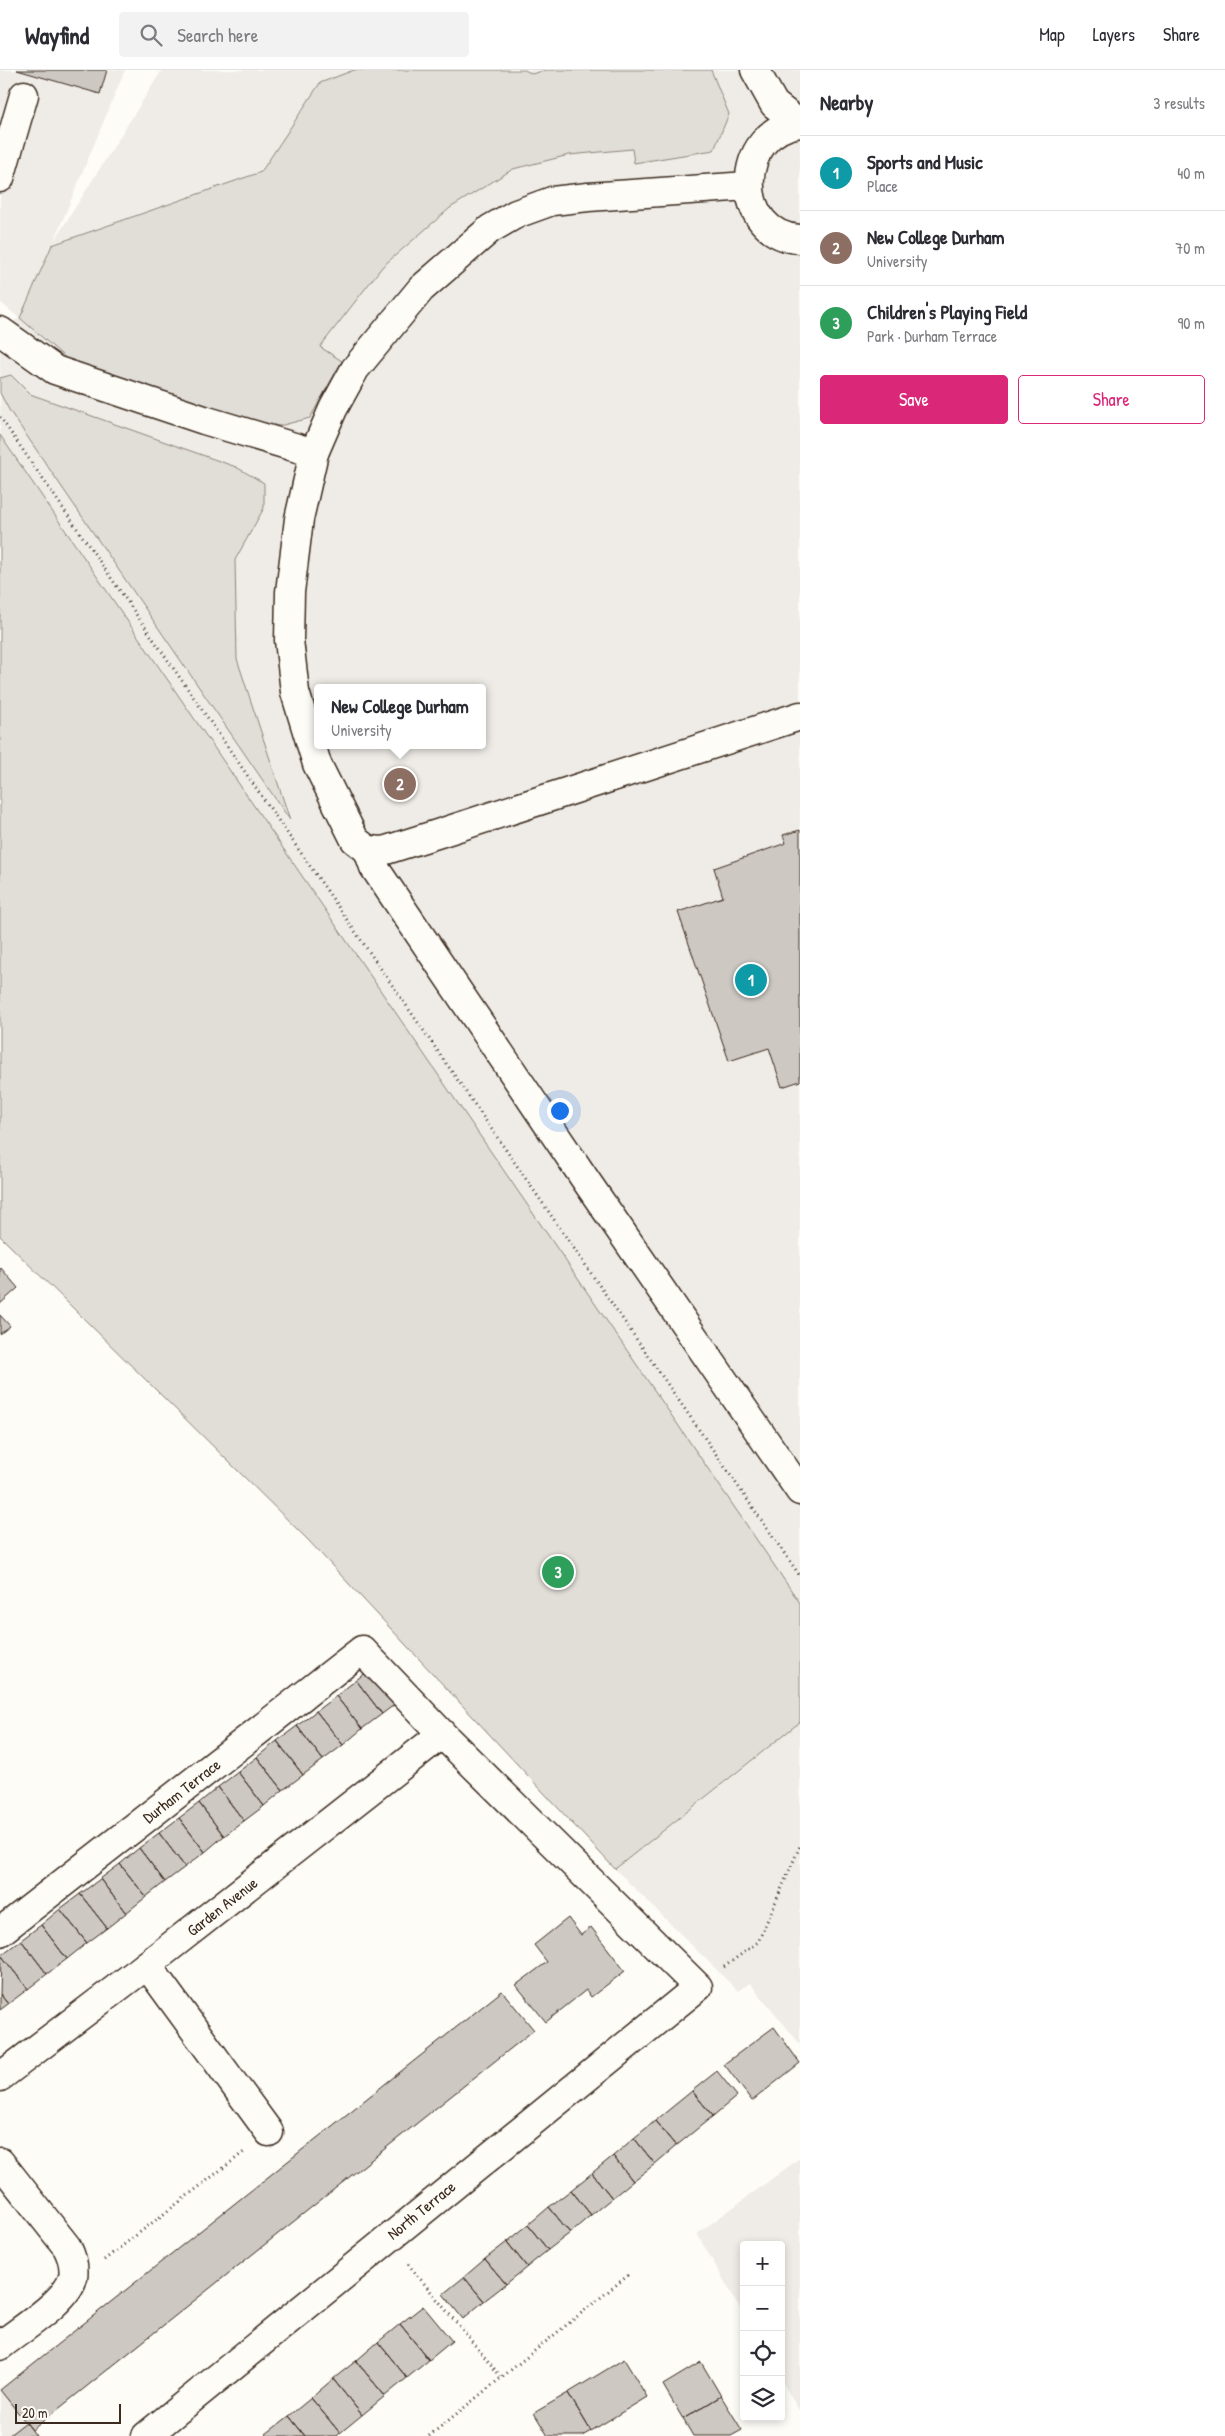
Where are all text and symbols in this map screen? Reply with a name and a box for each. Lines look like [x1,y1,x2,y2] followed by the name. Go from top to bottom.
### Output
[119,12,469,57] search box
[25,19,89,51] text: Wayfind
[137,21,165,49] icon: search
[177,22,258,48] text: Search here
[1039,22,1065,47] text: Map
[1093,22,1135,47] text: Layers
[1163,22,1200,47] text: Share
[820,88,873,117] text: Nearby
[1153,92,1205,114] text: 3 results
[867,149,983,175] text: Sports and Music
[833,162,839,184] text: 1
[1177,162,1205,184] text: 40 m
[867,175,898,197] text: Place
[867,224,1004,250] text: New College Durham
[832,237,840,259] text: 2
[1175,237,1205,259] text: 70 m
[867,250,928,272] text: University
[867,299,1027,325] text: Children's Playing Field
[832,312,840,334] text: 3
[1177,312,1205,334] text: 90 m
[867,325,997,347] text: Park · Durham Terrace
[820,375,1008,424] button: Save
[1018,375,1205,424] button: Share
[314,684,486,749] popup
[331,693,469,719] text: New College Durham
[331,719,392,741] text: University
[384,765,416,803] pin: 2
[735,961,767,999] pin: 1
[547,1098,573,1124] your location
[542,1553,574,1591] pin: 3
[138,1753,225,1828] street label: Durham Terrace
[182,1871,262,1941] street label: Garden Avenue
[382,2175,460,2244] street label: North Terrace
[740,2241,785,2421] map controls
[740,2241,785,2286] button: +
[740,2286,785,2331] button: −
[740,2331,785,2376] button: locate
[740,2376,785,2421] button: layers
[15,2401,121,2424] scale bar
[22,2403,48,2422] text: 20 m

